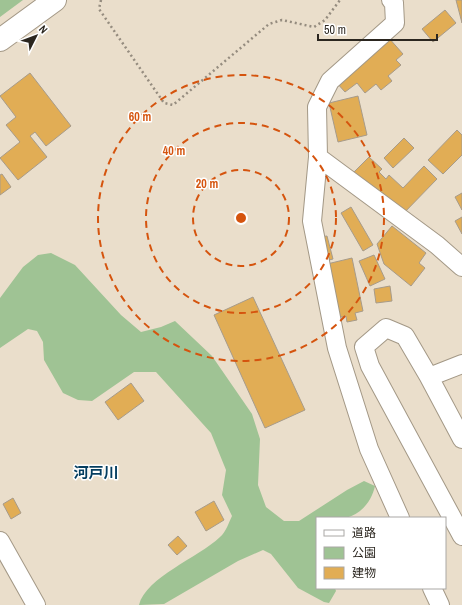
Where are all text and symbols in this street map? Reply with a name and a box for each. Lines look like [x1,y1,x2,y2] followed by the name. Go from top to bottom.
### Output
[16,16,56,56] north arrow
[318,16,437,42] scale bar
[36,22,51,36] text: N
[324,22,346,38] text: 50 m
[129,109,151,125] text: 60 m
[163,143,185,159] text: 40 m
[196,176,218,192] text: 20 m
[234,211,248,225] centre of rings
[73,462,119,483] district label: 河戸川
[316,517,446,589] legend
[352,525,376,541] text: 道路
[352,545,376,561] text: 公園
[352,565,376,581] text: 建物

